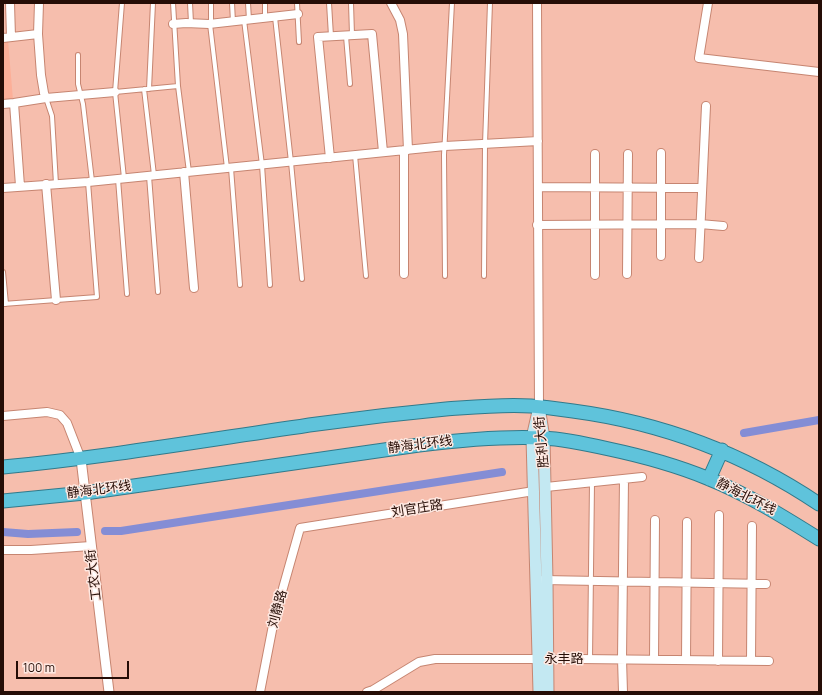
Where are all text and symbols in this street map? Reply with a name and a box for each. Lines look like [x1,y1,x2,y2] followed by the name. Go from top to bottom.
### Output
[532,415,552,469] street label: 胜利大街
[387,433,453,457] street label: 静海北环线
[714,475,778,519] street label: 静海北环线
[66,478,132,502] street label: 静海北环线
[390,497,444,521] street label: 刘官庄路
[83,548,105,602] street label: 工农大街
[265,588,291,630] street label: 刘静路
[545,651,583,667] street label: 永丰路
[18,653,131,679] scale bar
[23,659,55,676] text: 100 m

